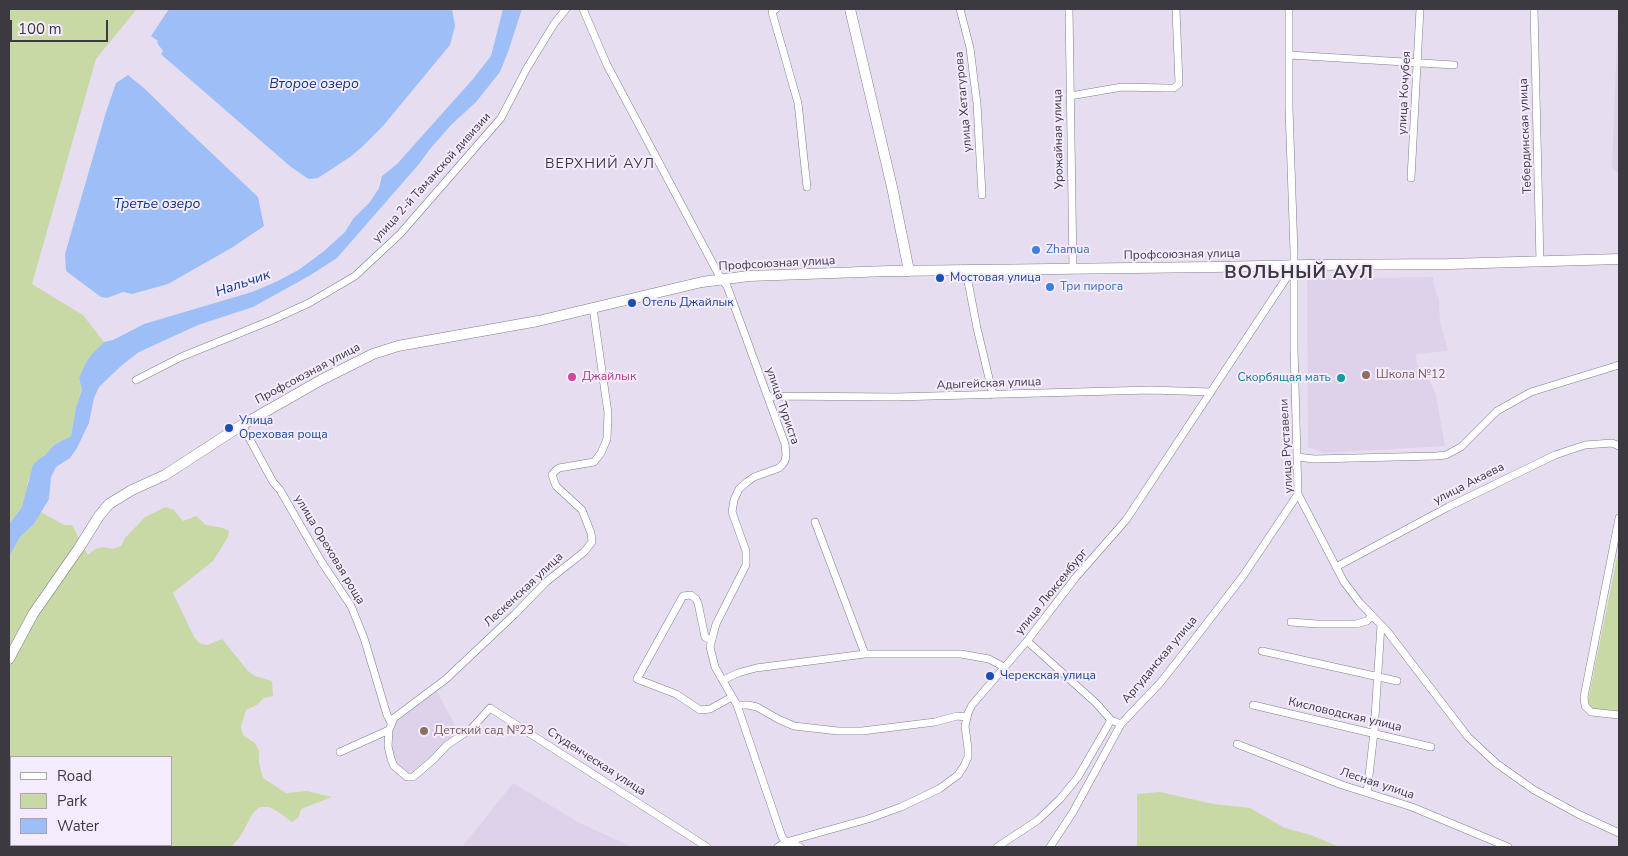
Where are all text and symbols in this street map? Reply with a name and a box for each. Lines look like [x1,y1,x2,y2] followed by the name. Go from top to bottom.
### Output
[12,10,110,42] scale bar
[18,19,62,39] text: 100 m
[952,51,976,153] street label: улица Хетагурова
[1396,51,1414,135] street label: улица Кочубея
[269,77,359,93] water label: Второе озеро
[1517,78,1535,194] street label: Тебердинская улица
[1051,89,1067,189] street label: Урожайная улица
[370,110,494,246] street label: улица 2-й Таманской дивизии
[544,157,656,173] district label: ВЕРХНИЙ АУЛ
[114,197,200,213] water label: Третье озеро
[1046,243,1090,257] place label: Zhamua
[1030,244,1042,256] marker: Zhamua
[1124,247,1240,263] street label: Профсоюзная улица
[718,254,836,274] street label: Профсоюзная улица
[1223,263,1375,285] district label: ВОЛЬНЫЙ АУЛ
[213,267,273,301] water label: Нальчик
[950,271,1041,285] place label: Мостовая улица
[934,272,946,284] marker: Мостовая улица
[1060,280,1123,294] place label: Три пирога
[1044,281,1056,293] marker: Три пирога
[642,296,734,310] place label: Отель Джайлык
[626,297,638,309] marker: Отель Джайлык
[253,340,363,408] street label: Профсоюзная улица
[762,365,802,447] street label: улица Туриста
[1376,368,1445,382] place label: Школа №12
[1360,369,1372,381] marker: Школа №12
[582,370,636,384] place label: Джайлык
[566,371,578,383] marker: Джайлык
[1237,371,1331,385] place label: Скорбящая мать
[1335,372,1347,384] marker: Скорбящая мать
[936,375,1042,393] street label: Адыгейская улица
[1277,398,1297,494] street label: улица Руставели
[239,414,328,442] place label: Улица Ореховая роща
[223,422,235,434] marker: Улица Ореховая роща
[1431,460,1507,508] street label: улица Акаева
[291,493,367,607] street label: улица Ореховая роща
[1013,546,1091,638] street label: улица Люксембург
[482,550,566,630] street label: Лескенская улица
[1119,614,1201,706] street label: Аргуданская улица
[1000,669,1096,683] place label: Черекская улица
[984,670,996,682] marker: Черекская улица
[1287,695,1403,735] street label: Кисловодская улица
[434,724,534,738] place label: Детский сад №23
[418,725,430,737] marker: Детский сад №23
[544,725,648,799] street label: Студенческая улица
[10,756,172,846] legend
[1338,765,1416,803] street label: Лесная улица
[57,766,92,786] text: Road
[57,791,87,811] text: Park
[57,816,99,836] text: Water

